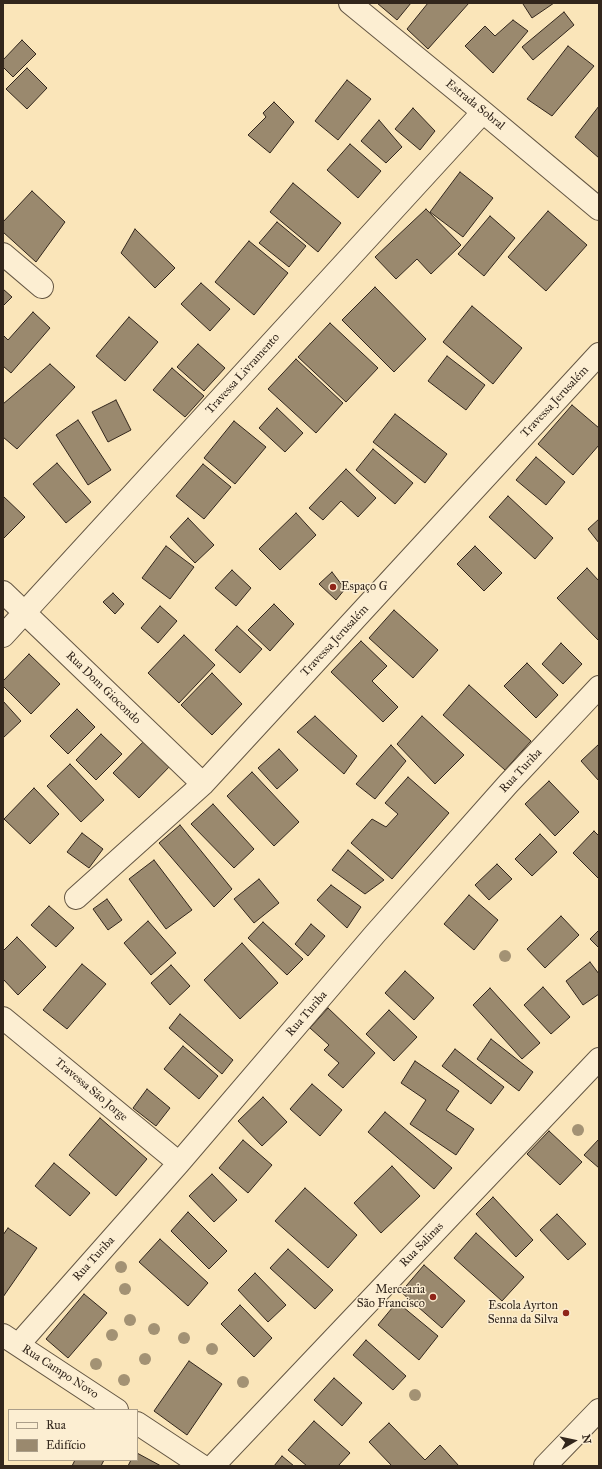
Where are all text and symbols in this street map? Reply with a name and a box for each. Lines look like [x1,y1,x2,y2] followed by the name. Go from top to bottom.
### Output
[442,77,508,133] street label: Estrada Sobral
[203,331,283,417] street label: Travessa Livramento
[518,363,592,441] street label: Travessa Jerusalém
[341,580,388,594] place label: Espaço G
[328,582,338,592] marker: Espaço G
[298,602,372,680] street label: Travessa Jerusalém
[63,649,143,727] street label: Rua Dom Giocondo
[497,746,545,796] street label: Rua Turiba
[283,988,331,1040] street label: Rua Turiba
[52,1055,130,1125] street label: Travessa São Jorge
[397,1220,447,1270] street label: Rua Salinas
[70,1234,118,1284] street label: Rua Turiba
[357,1283,425,1311] place label: Mercearia São Francisco
[428,1292,438,1302] marker: Mercearia São Francisco
[488,1299,558,1327] place label: Escola Ayrton Senna da Silva
[561,1308,571,1318] marker: Escola Ayrton Senna da Silva
[19,1342,101,1402] street label: Rua Campo Novo
[8,1409,138,1461] legend
[46,1418,66,1432] text: Rua
[554,1421,594,1461] north arrow
[579,1433,593,1445] text: N
[46,1438,86,1452] text: Edifício

